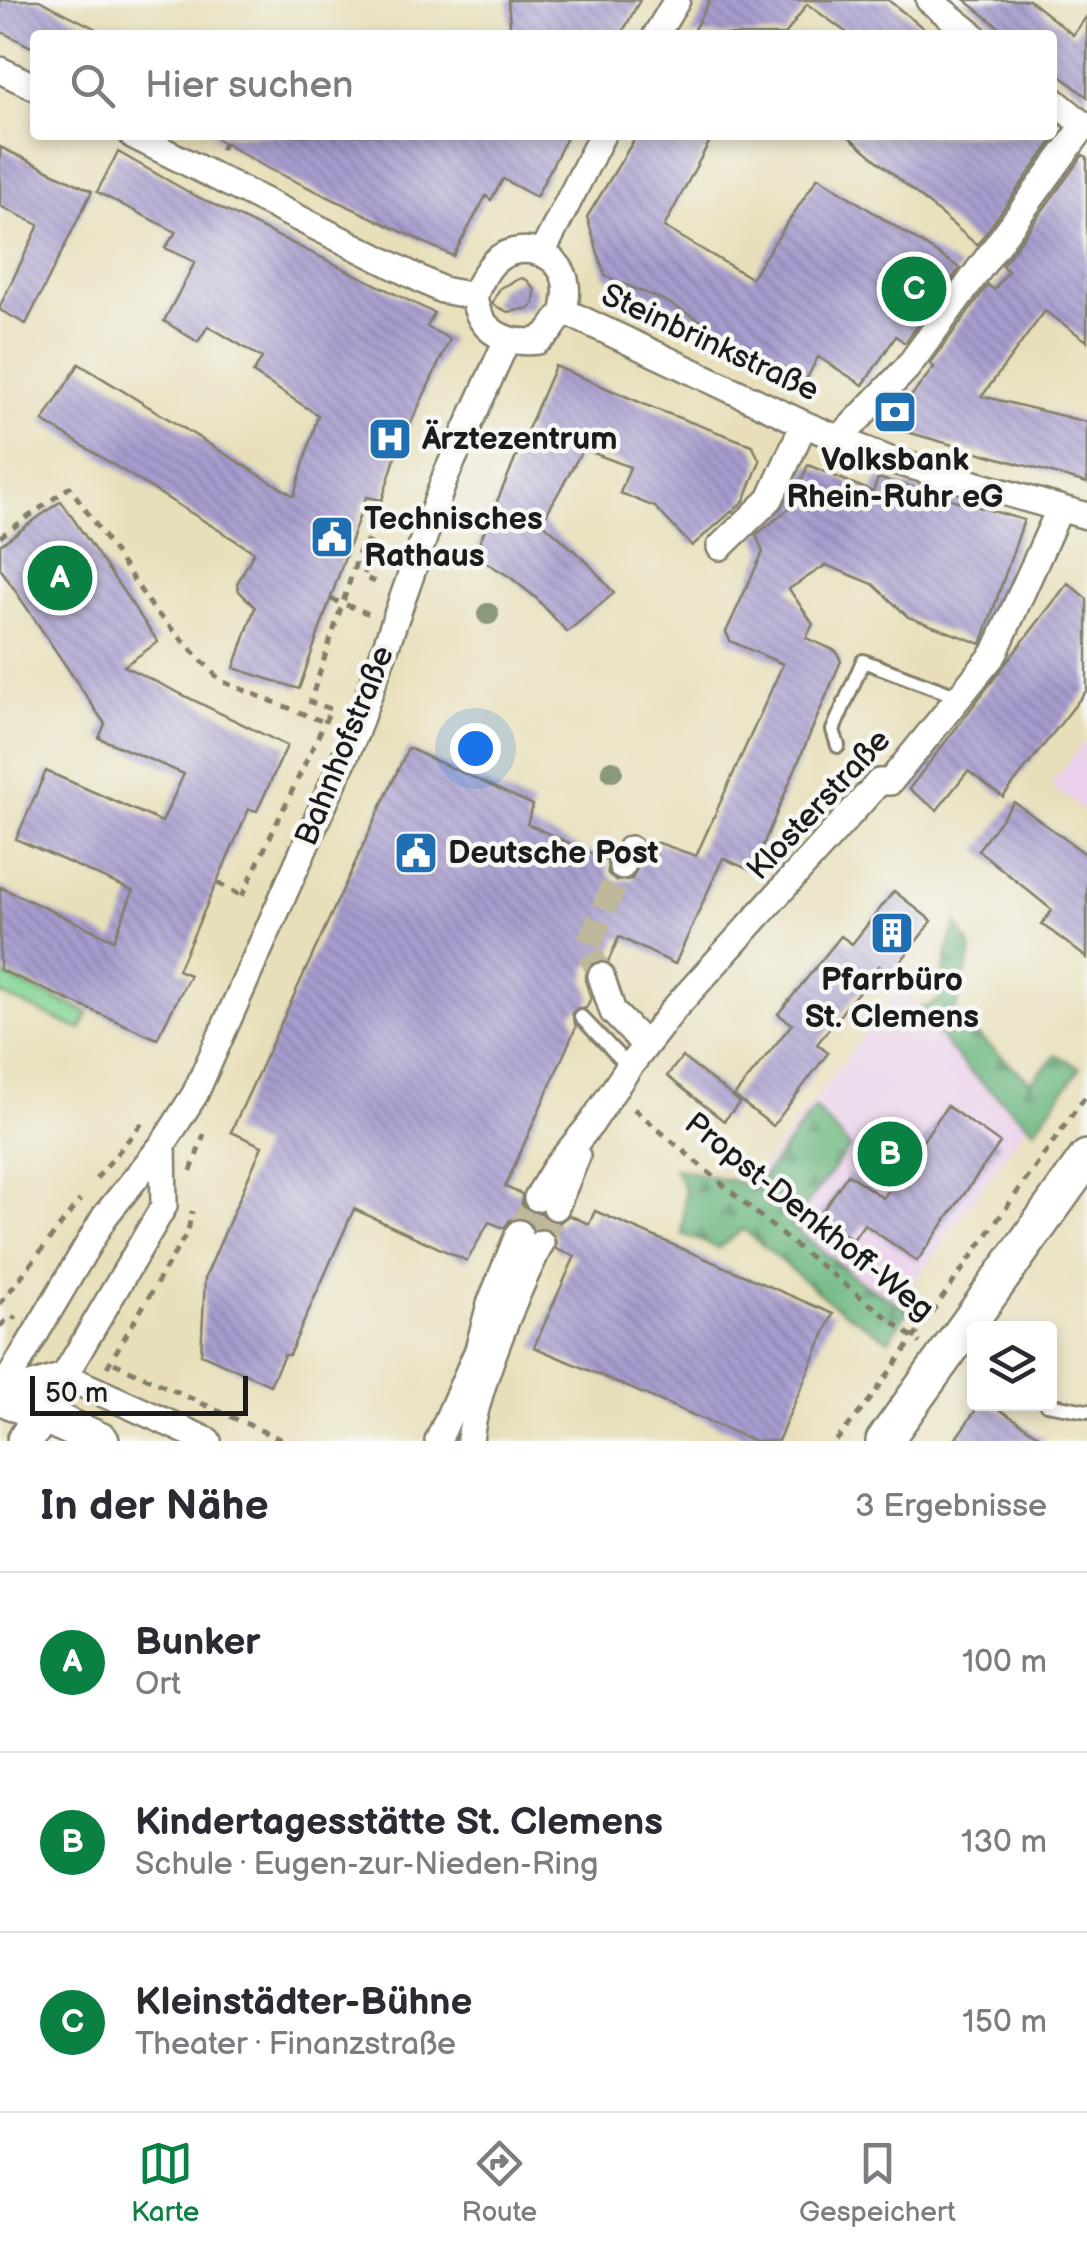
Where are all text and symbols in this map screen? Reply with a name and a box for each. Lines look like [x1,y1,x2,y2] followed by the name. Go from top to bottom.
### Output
[30,30,1057,140] search box
[65,58,120,113] icon: search
[145,63,353,108] text: Hier suchen
[882,252,946,326] pin: C
[595,276,825,410] street label: Steinbrinkstraße
[872,389,918,435] bank icon: Volksbank Rhein-Ruhr eG
[367,416,413,462] hospital icon: Ärztezentrum
[421,419,618,459] place label: Ärztezentrum
[786,441,1004,517] place label: Volksbank Rhein-Ruhr eG
[364,500,543,576] place label: Technisches Rathaus
[309,514,355,560] public building icon: Technisches Rathaus
[28,540,92,616] pin: A
[287,640,403,852] street label: Bahnhofstraße
[739,721,899,889] street label: Klosterstraße
[450,723,501,774] your location
[393,830,439,876] public building icon: Deutsche Post
[448,834,659,873] place label: Deutsche Post
[869,910,915,956] building icon: Pfarrbüro St. Clemens
[805,961,979,1037] place label: Pfarrbüro St. Clemens
[676,1104,942,1330] street label: Propst-Denkhoff-Weg
[858,1116,922,1192] pin: B
[967,1321,1057,1411] map controls
[967,1321,1057,1411] button: layers
[30,1371,248,1416] scale bar
[45,1377,108,1410] text: 50 m
[40,1481,269,1532] text: In der Nähe
[855,1487,1047,1526] text: 3 Ergebnisse
[135,1620,260,1665] text: Bunker
[63,1643,82,1682] text: A
[962,1643,1047,1682] text: 100 m
[135,1665,181,1704] text: Ort
[135,1800,663,1845] text: Kindertagesstätte St. Clemens
[61,1823,84,1862] text: B
[961,1823,1047,1862] text: 130 m
[135,1845,599,1884] text: Schule · Eugen-zur-Nieden-Ring
[135,1980,472,2025] text: Kleinstädter-Bühne
[61,2003,84,2042] text: C
[962,2003,1047,2042] text: 150 m
[135,2025,456,2064] text: Theater · Finanzstraße
[131,2136,199,2229] tab: Karte
[462,2136,537,2229] tab: Route
[799,2136,956,2229] tab: Gespeichert

